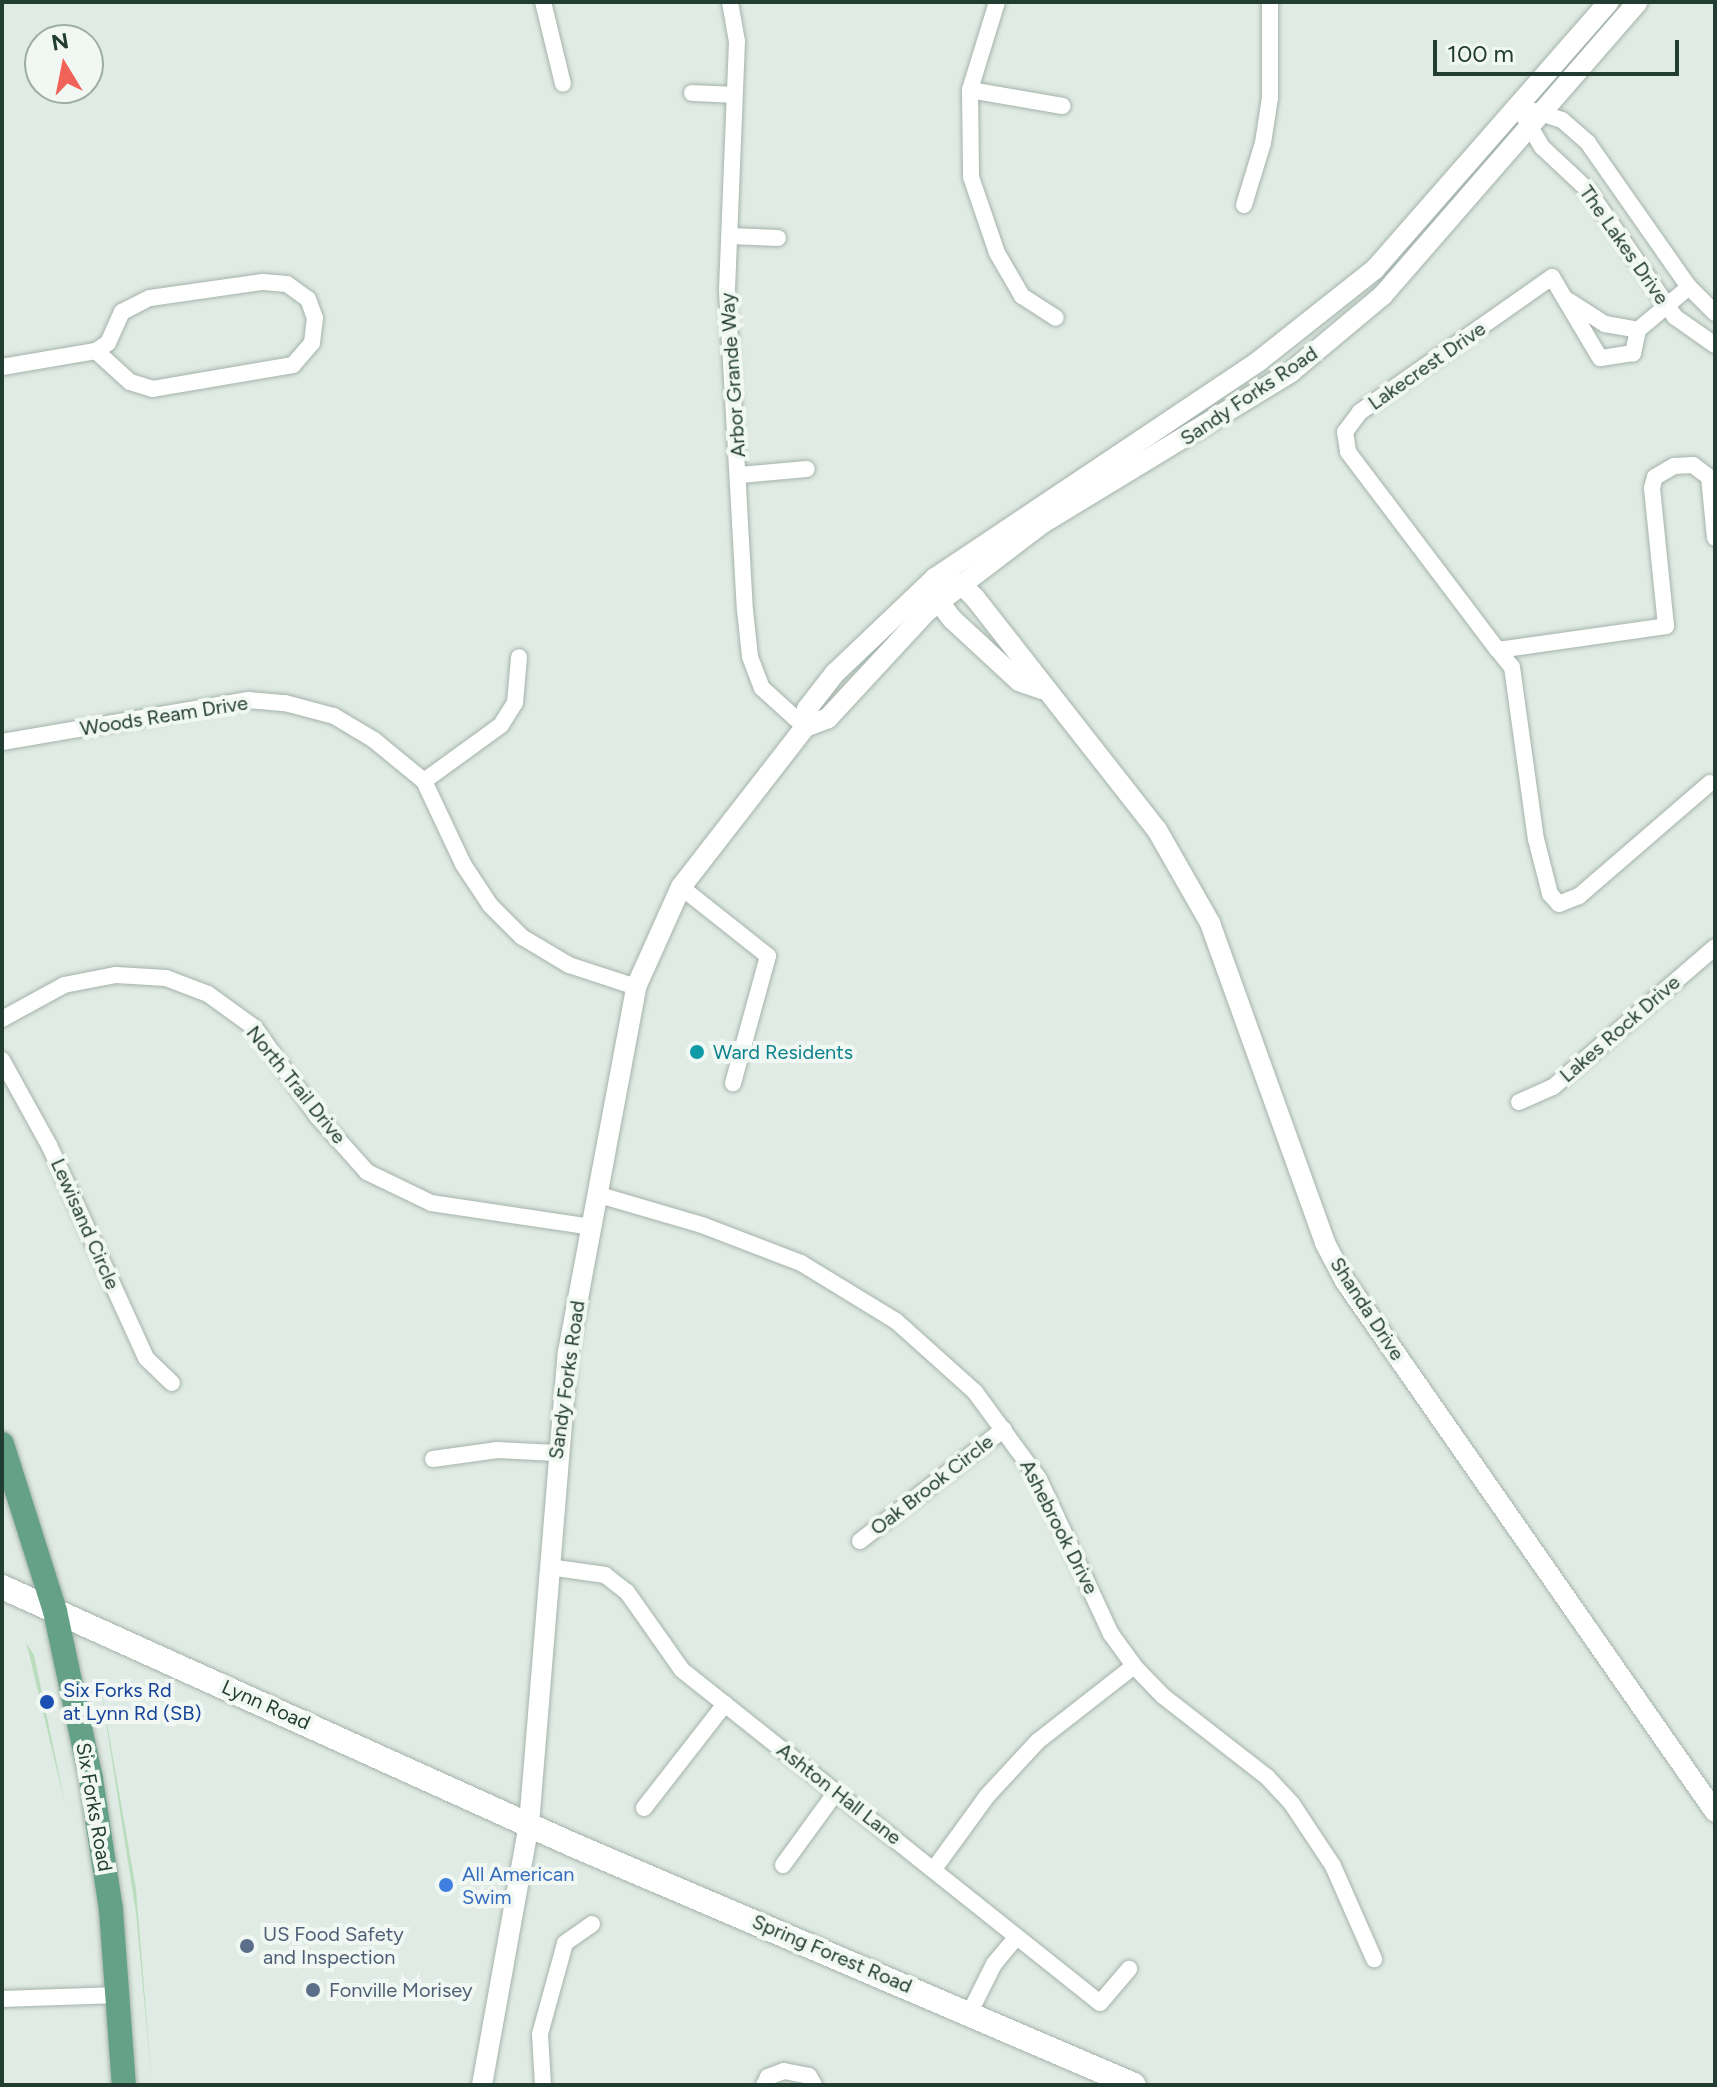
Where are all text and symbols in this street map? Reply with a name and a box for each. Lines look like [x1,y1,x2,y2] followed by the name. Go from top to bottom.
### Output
[24,24,104,104] north arrow
[1437,24,1683,74] scale bar
[49,27,71,57] text: N
[1447,39,1514,68] text: 100 m
[1574,181,1674,309] street label: The Lakes Drive
[715,292,751,458] street label: Arbor Grande Way
[1364,317,1490,415] street label: Lakecrest Drive
[1176,341,1322,451] street label: Sandy Forks Road
[78,691,250,741] street label: Woods Ream Drive
[1555,970,1685,1088] street label: Lakes Rock Drive
[241,1021,351,1149] street label: North Trail Drive
[713,1040,853,1064] place label: Ward Residents
[688,1043,706,1061] marker: Ward Residents
[45,1155,125,1293] street label: Lewisand Circle
[1325,1253,1409,1365] street label: Shanda Drive
[544,1299,590,1461] street label: Sandy Forks Road
[866,1430,998,1540] street label: Oak Brook Circle
[1015,1456,1103,1598] street label: Ashebrook Drive
[218,1675,314,1735] street label: Lynn Road
[63,1678,202,1725] place label: Six Forks Rd at Lynn Rd (SB)
[38,1693,56,1711] marker: Six Forks Rd at Lynn Rd (SB)
[772,1738,906,1850] street label: Ashton Hall Lane
[71,1741,117,1873] street label: Six Forks Road
[462,1862,574,1909] place label: All American Swim
[437,1876,455,1894] marker: All American Swim
[749,1910,915,1998] street label: Spring Forest Road
[263,1922,404,1969] place label: US Food Safety and Inspection
[238,1937,256,1955] marker: US Food Safety and Inspection
[329,1978,472,2002] place label: Fonville Morisey
[304,1981,322,1999] marker: Fonville Morisey

